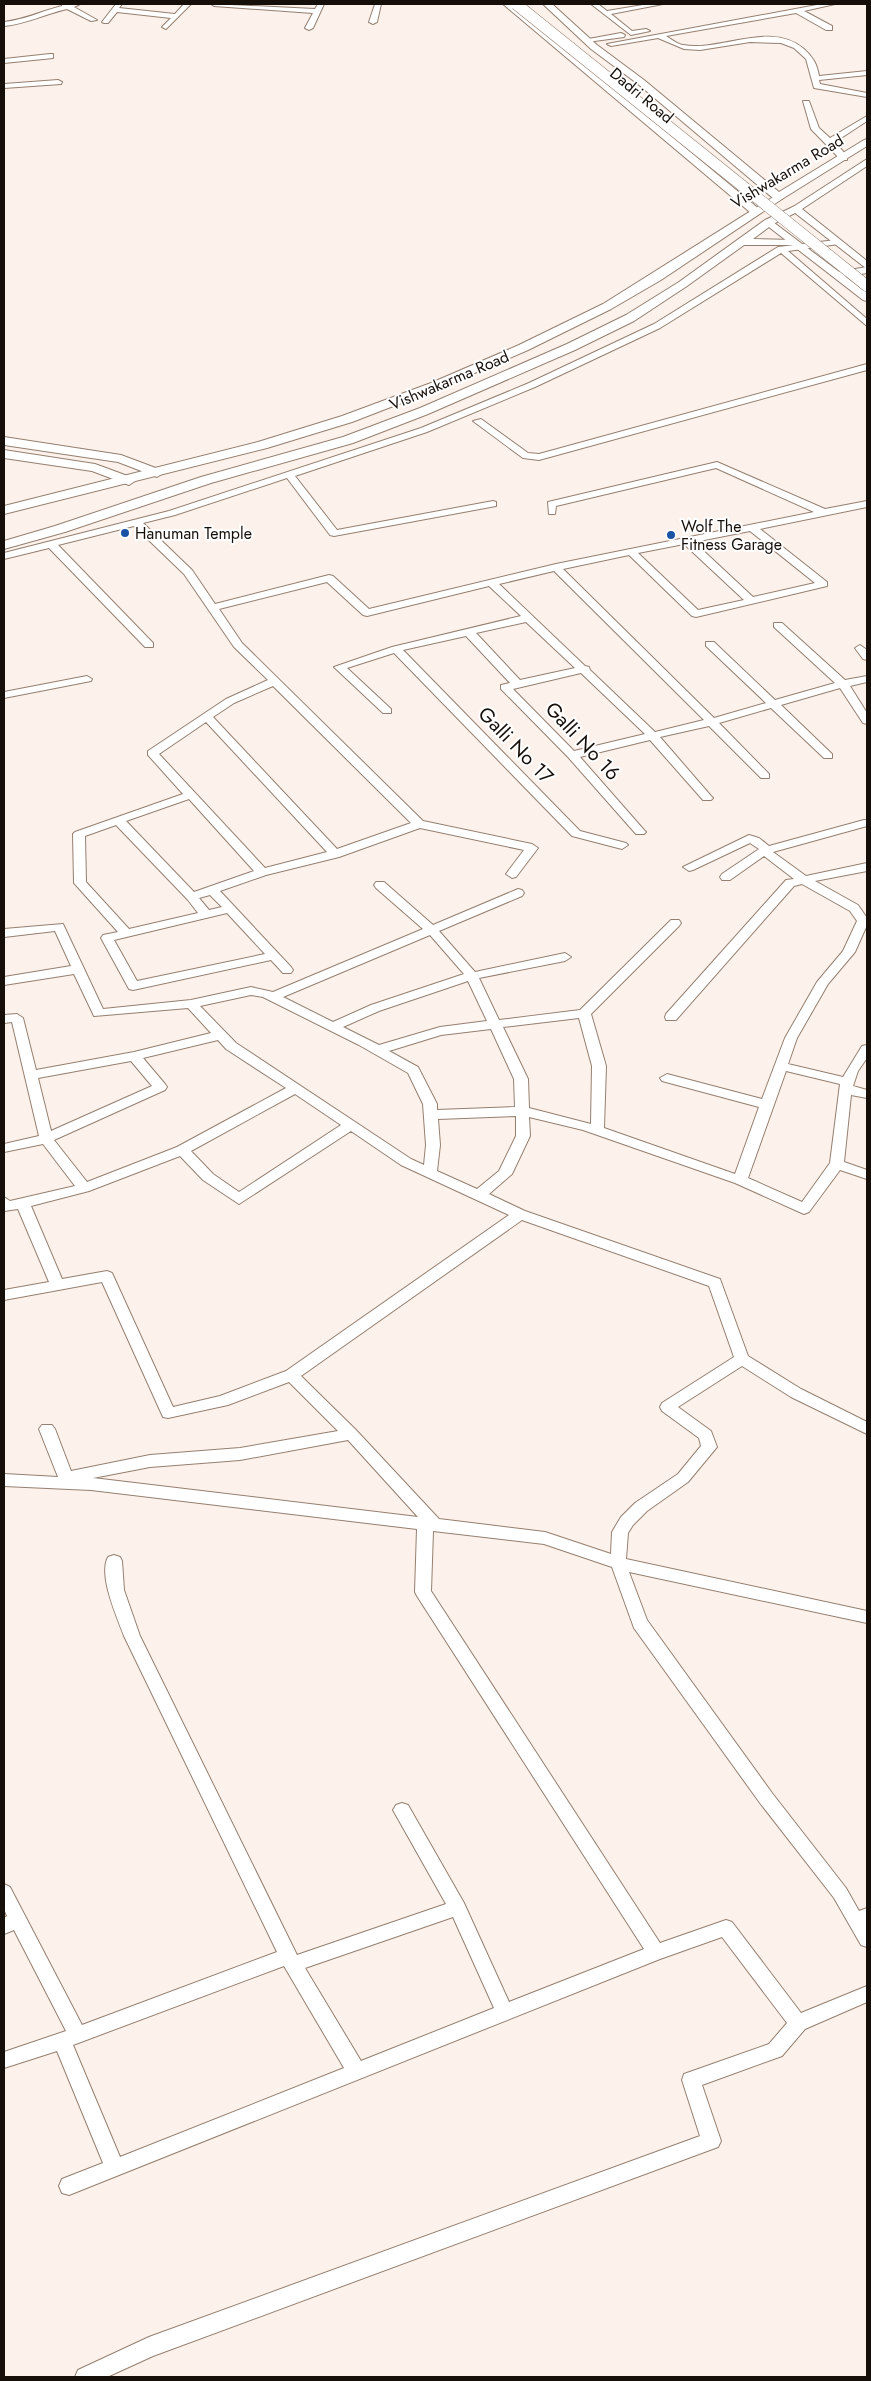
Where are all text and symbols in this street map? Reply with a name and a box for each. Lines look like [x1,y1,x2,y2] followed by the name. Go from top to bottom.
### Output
[605,62,678,129] street label: Dadri Road
[727,129,848,214] street label: Vishwakarma Road
[386,345,513,416] street label: Vishwakarma Road
[681,515,782,556] place label: Wolf The Fitness Garage
[135,522,252,545] place label: Hanuman Temple
[119,527,131,539] marker: Hanuman Temple
[665,529,677,541] marker: Wolf The Fitness Garage
[538,695,627,787] street label: Galli No 16
[471,700,560,791] street label: Galli No 17

